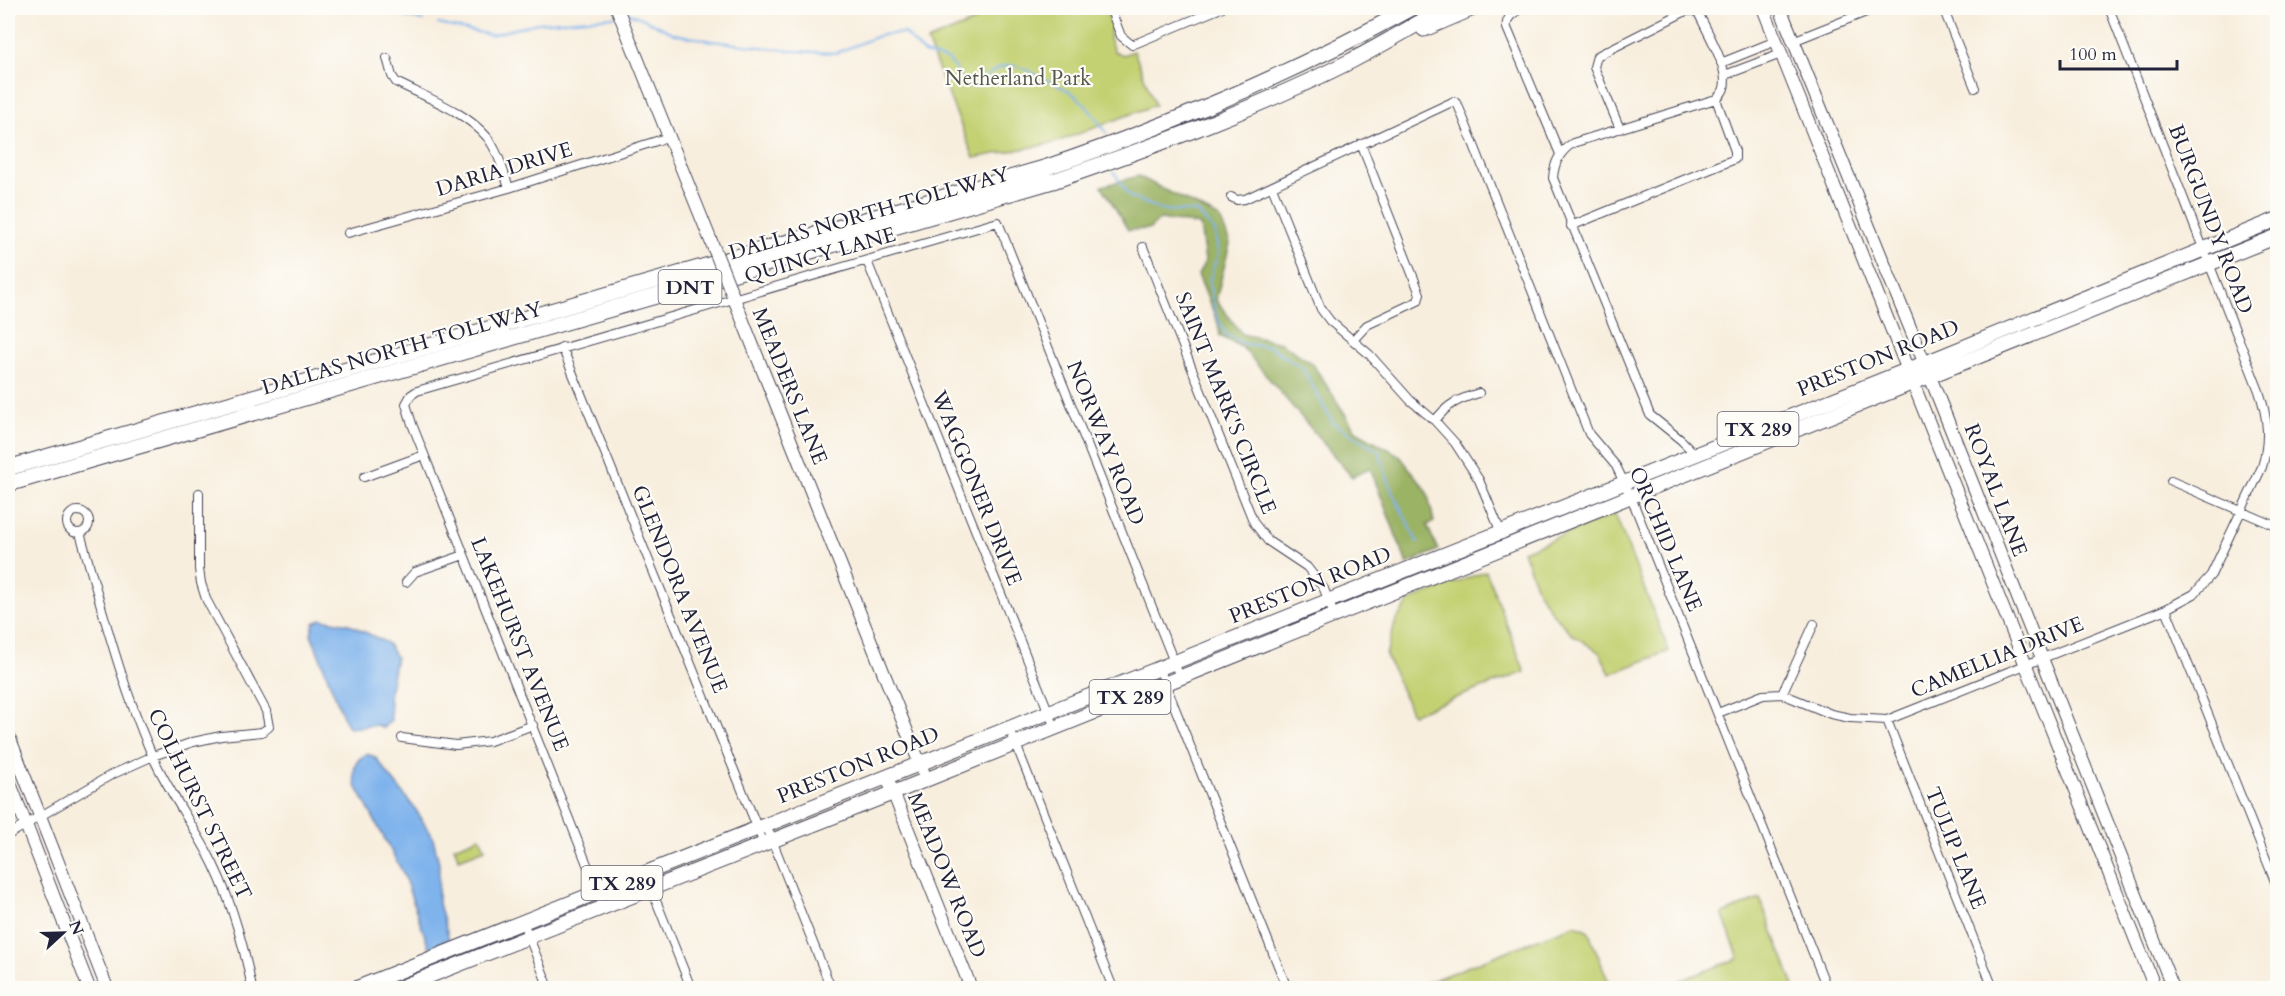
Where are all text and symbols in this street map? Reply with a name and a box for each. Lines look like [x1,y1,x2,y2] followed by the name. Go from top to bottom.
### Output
[2060,33,2177,71] scale bar
[2069,42,2117,67] text: 100 m
[945,64,1092,93] park label: Netherland Park
[2161,120,2260,318] street label: BURGUNDY ROAD
[432,135,576,204] street label: DARIA DRIVE
[726,159,1013,267] street label: DALLAS NORTH TOLLWAY
[741,220,899,291] street label: QUINCY LANE
[658,270,722,304] road number: DNT
[1168,288,1283,518] street label: SAINT MARK'S CIRCLE
[259,294,546,402] street label: DALLAS NORTH TOLLWAY
[745,303,834,469] street label: MEADERS LANE
[1793,313,1963,404] street label: PRESTON ROAD
[1059,357,1152,530] street label: NORWAY ROAD
[924,386,1029,590] street label: WAGGONER DRIVE
[1718,412,1798,446] road number: TX 289
[1957,420,2034,561] street label: ROYAL LANE
[1622,462,1709,616] street label: ORCHID LANE
[625,481,735,698] street label: GLENDORA AVENUE
[463,533,576,756] street label: LAKEHURST AVENUE
[1225,540,1395,631] street label: PRESTON ROAD
[1906,610,2088,705] street label: CAMELLIA DRIVE
[1090,680,1170,714] road number: TX 289
[141,704,259,905] street label: COLHURST STREET
[773,720,943,811] street label: PRESTON ROAD
[1918,783,1993,913] street label: TULIP LANE
[900,788,993,962] street label: MEADOW ROAD
[582,866,662,900] road number: TX 289
[33,903,93,963] north arrow
[63,917,89,938] text: N

